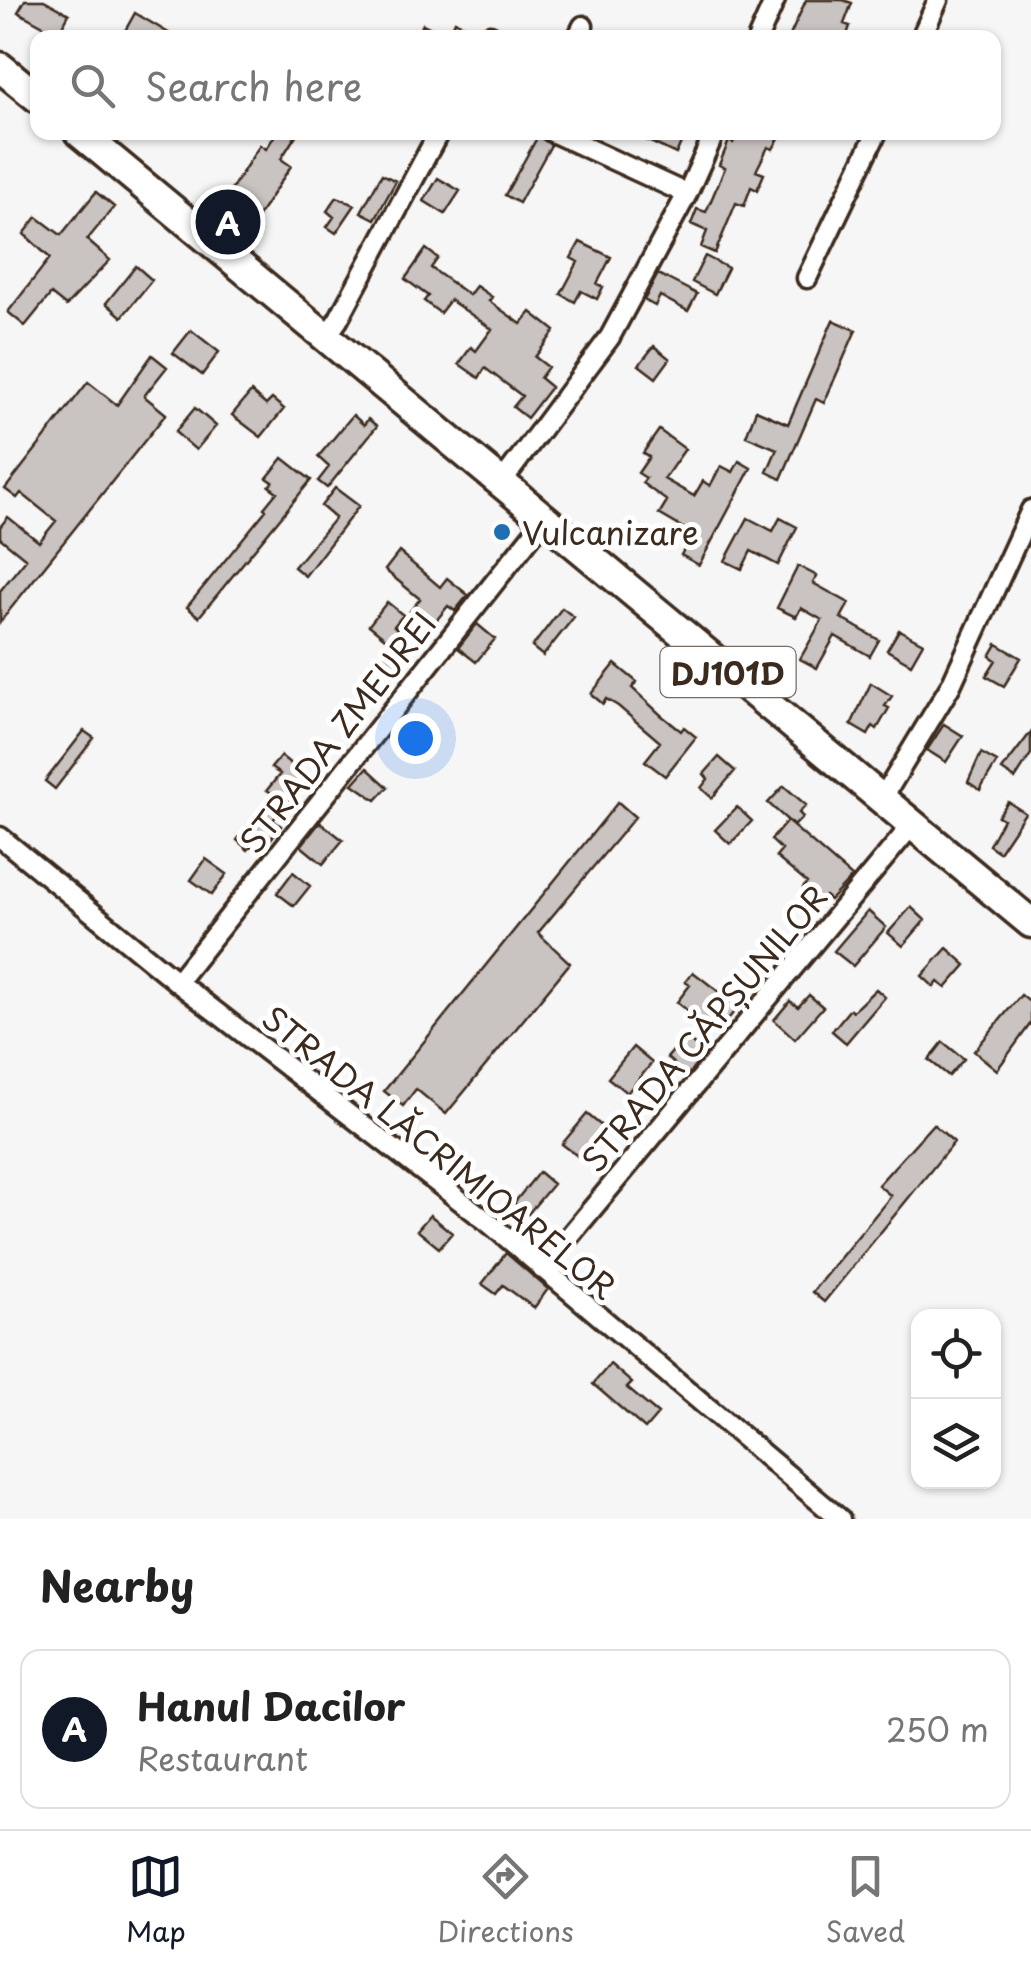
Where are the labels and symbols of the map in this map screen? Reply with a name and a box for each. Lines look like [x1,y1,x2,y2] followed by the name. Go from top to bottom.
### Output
[196,184,260,260] pin: A
[522,508,699,556] place label: Vulcanizare
[491,521,513,543] marker: Vulcanizare
[227,601,447,863] street label: STRADA ZMEUREI
[660,647,796,697] road number: DJ101D
[390,713,441,764] your location
[569,874,839,1182] street label: STRADA CĂPȘUNILOR
[252,994,628,1310] street label: STRADA LĂCRIMIOARELOR

